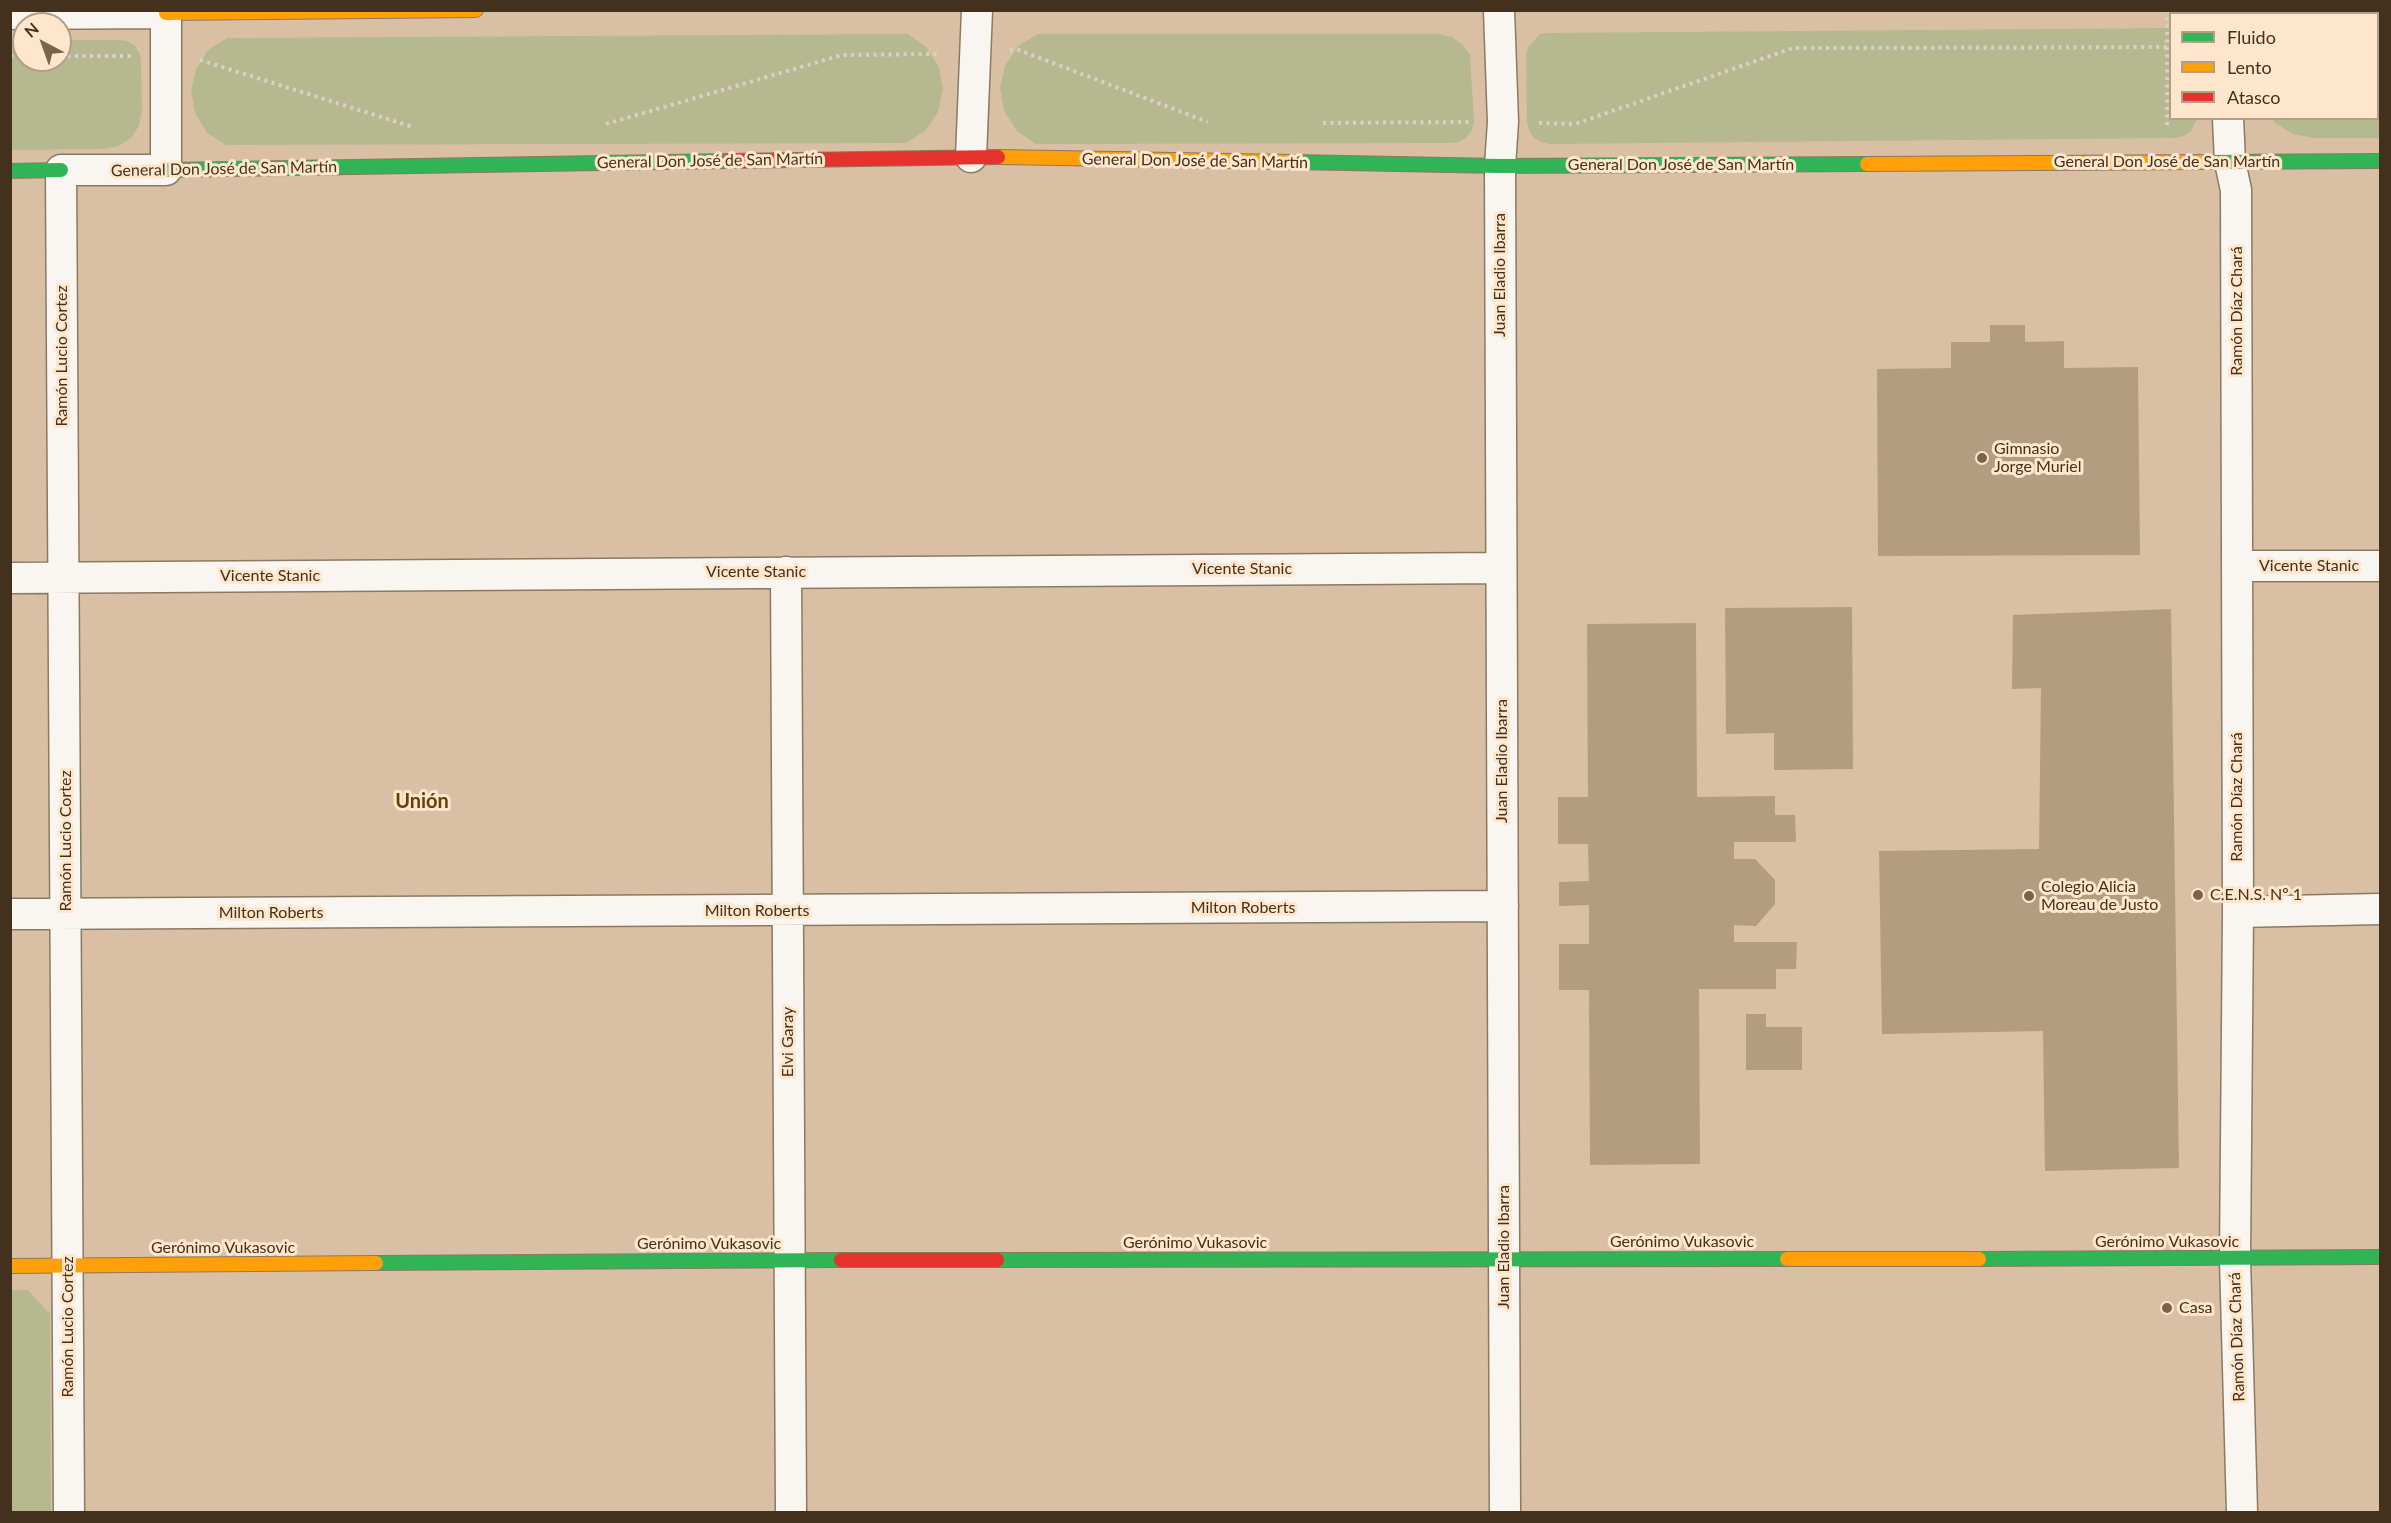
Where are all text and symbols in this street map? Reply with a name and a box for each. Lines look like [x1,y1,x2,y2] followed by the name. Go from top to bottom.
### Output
[12,12,72,72] north arrow
[2169,12,2379,120] legend
[20,18,42,41] text: N
[2227,26,2276,48] text: Fluido
[2227,56,2272,78] text: Lento
[2227,86,2280,108] text: Atasco
[597,149,823,173] street label: General Don José de San Martín
[1082,149,1308,173] street label: General Don José de San Martín
[2054,152,2280,172] street label: General Don José de San Martín
[1568,155,1794,175] street label: General Don José de San Martín
[111,157,337,181] street label: General Don José de San Martín
[1490,213,1510,337] street label: Juan Eladio Ibarra
[2227,246,2247,376] street label: Ramón Díaz Chará
[52,285,72,427] street label: Ramón Lucio Cortez
[1994,439,2081,477] place label: Gimnasio Jorge Muriel
[1975,451,1989,465] marker: Gimnasio Jorge Muriel
[2259,556,2359,576] street label: Vicente Stanic
[1192,559,1292,579] street label: Vicente Stanic
[706,562,806,582] street label: Vicente Stanic
[220,566,320,586] street label: Vicente Stanic
[1492,699,1512,823] street label: Juan Eladio Ibarra
[2227,732,2247,862] street label: Ramón Díaz Chará
[56,770,76,912] street label: Ramón Lucio Cortez
[395,790,449,814] district label: Unión
[2041,877,2158,915] place label: Colegio Alicia Moreau de Justo
[2210,885,2302,905] place label: C.E.N.S. Nº 1
[2191,888,2205,902] marker: C.E.N.S. Nº 1
[2022,889,2036,903] marker: Colegio Alicia Moreau de Justo
[1191,898,1295,918] street label: Milton Roberts
[705,901,809,921] street label: Milton Roberts
[219,903,323,923] street label: Milton Roberts
[778,1007,798,1077] street label: Elvi Garay
[1494,1185,1514,1309] street label: Juan Eladio Ibarra
[1610,1232,1754,1252] street label: Gerónimo Vukasovic
[2095,1232,2239,1252] street label: Gerónimo Vukasovic
[1123,1233,1267,1253] street label: Gerónimo Vukasovic
[637,1234,781,1254] street label: Gerónimo Vukasovic
[151,1238,295,1258] street label: Gerónimo Vukasovic
[58,1256,78,1398] street label: Ramón Lucio Cortez
[2225,1272,2249,1402] street label: Ramón Díaz Chará
[2179,1298,2213,1318] place label: Casa
[2160,1301,2174,1315] marker: Casa

